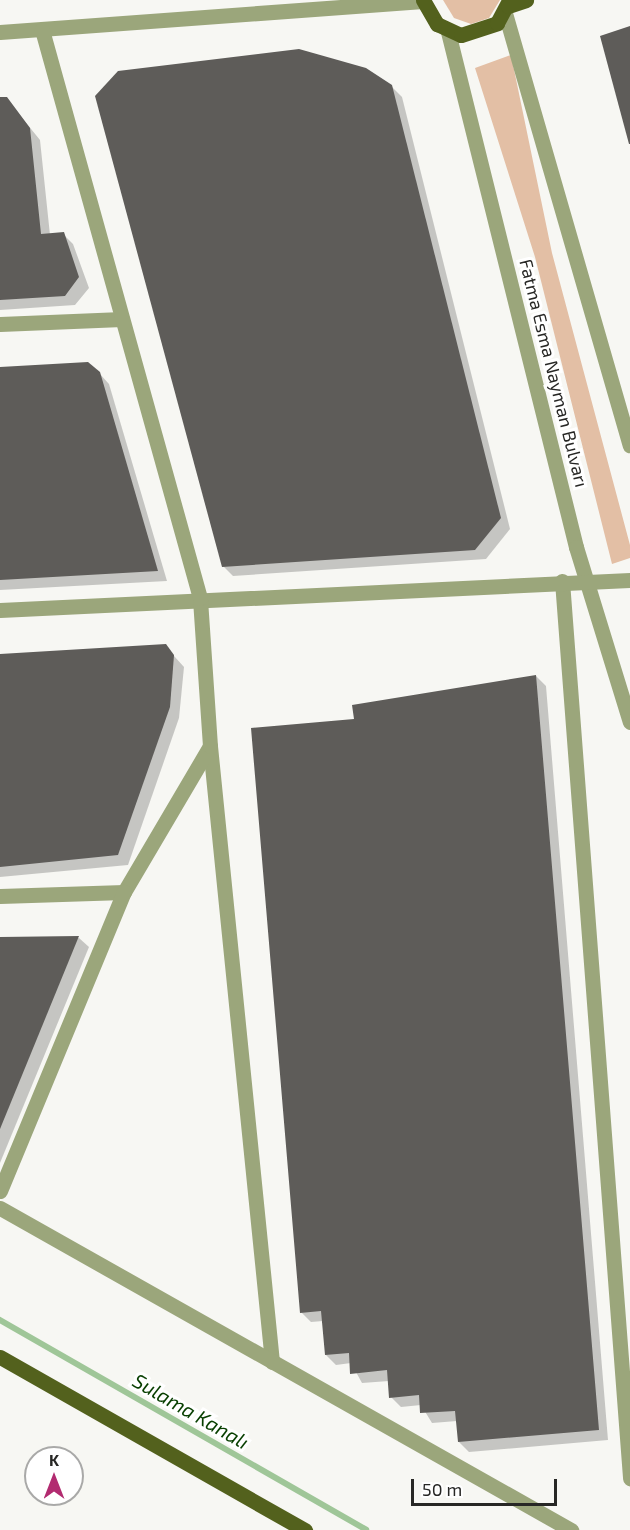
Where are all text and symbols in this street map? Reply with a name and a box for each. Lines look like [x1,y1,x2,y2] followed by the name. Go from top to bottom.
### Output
[515,257,593,489] street label: Fatma Esma Nayman Bulvarı
[129,1368,253,1454] water label: Sulama Kanalı
[24,1446,84,1506] north arrow
[49,1450,59,1469] text: K
[414,1467,560,1505] scale bar
[422,1478,462,1500] text: 50 m

